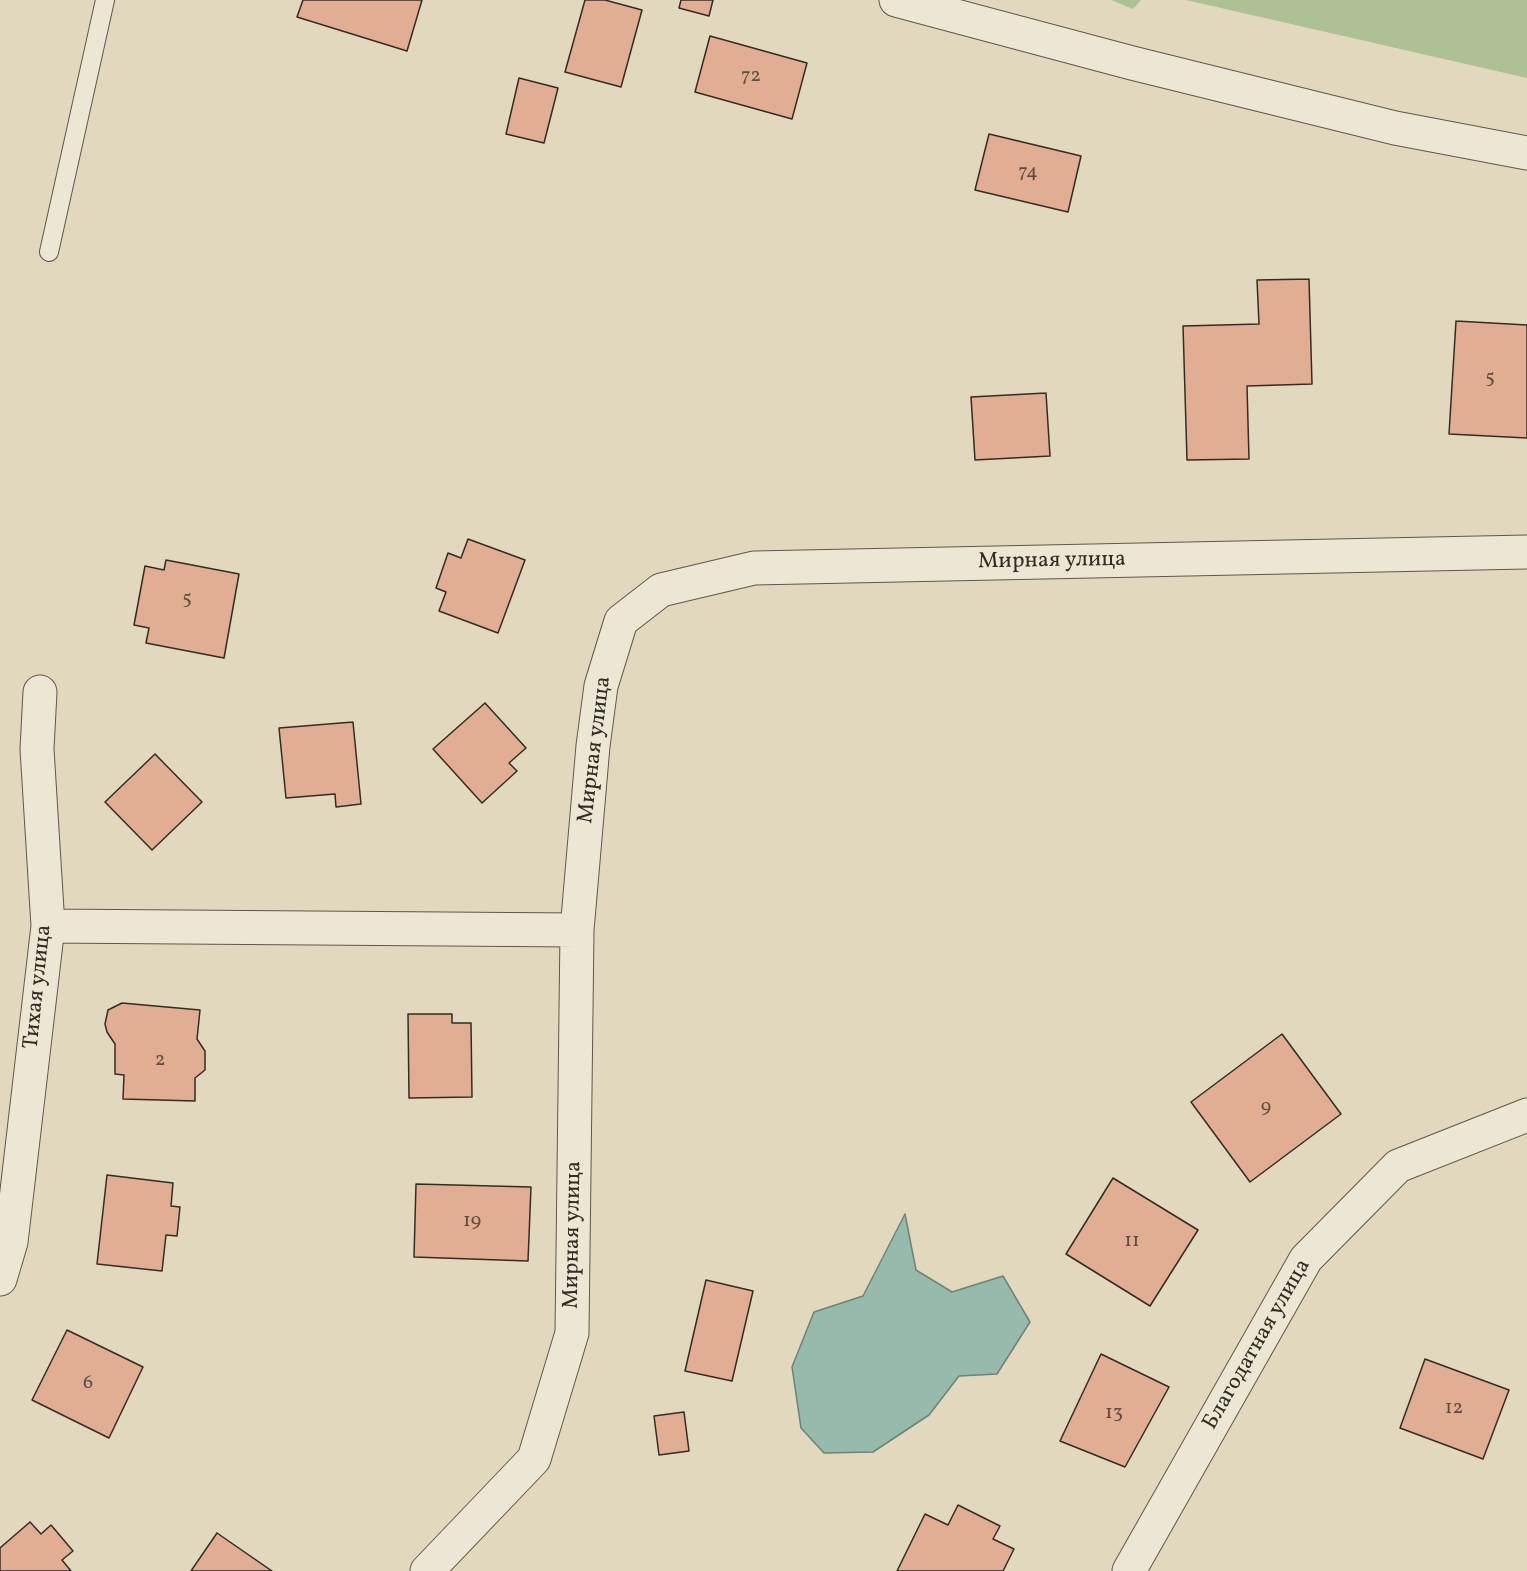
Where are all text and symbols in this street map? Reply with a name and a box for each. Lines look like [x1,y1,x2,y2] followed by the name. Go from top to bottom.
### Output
[741,65,761,89] house number: 72
[1018,161,1038,185] house number: 74
[1485,367,1495,391] house number: 5
[978,548,1126,576] street label: Мирная улица
[182,588,192,612] house number: 5
[574,675,618,825] street label: Мирная улица
[19,924,59,1050] street label: Тихая улица
[155,1049,165,1073] house number: 2
[1261,1096,1271,1120] house number: 9
[560,1161,588,1309] street label: Мирная улица
[463,1210,481,1234] house number: 19
[1124,1230,1140,1254] house number: 11
[1198,1255,1318,1435] street label: Благодатная улица
[83,1372,93,1396] house number: 6
[1445,1397,1463,1421] house number: 12
[1105,1402,1123,1426] house number: 13

